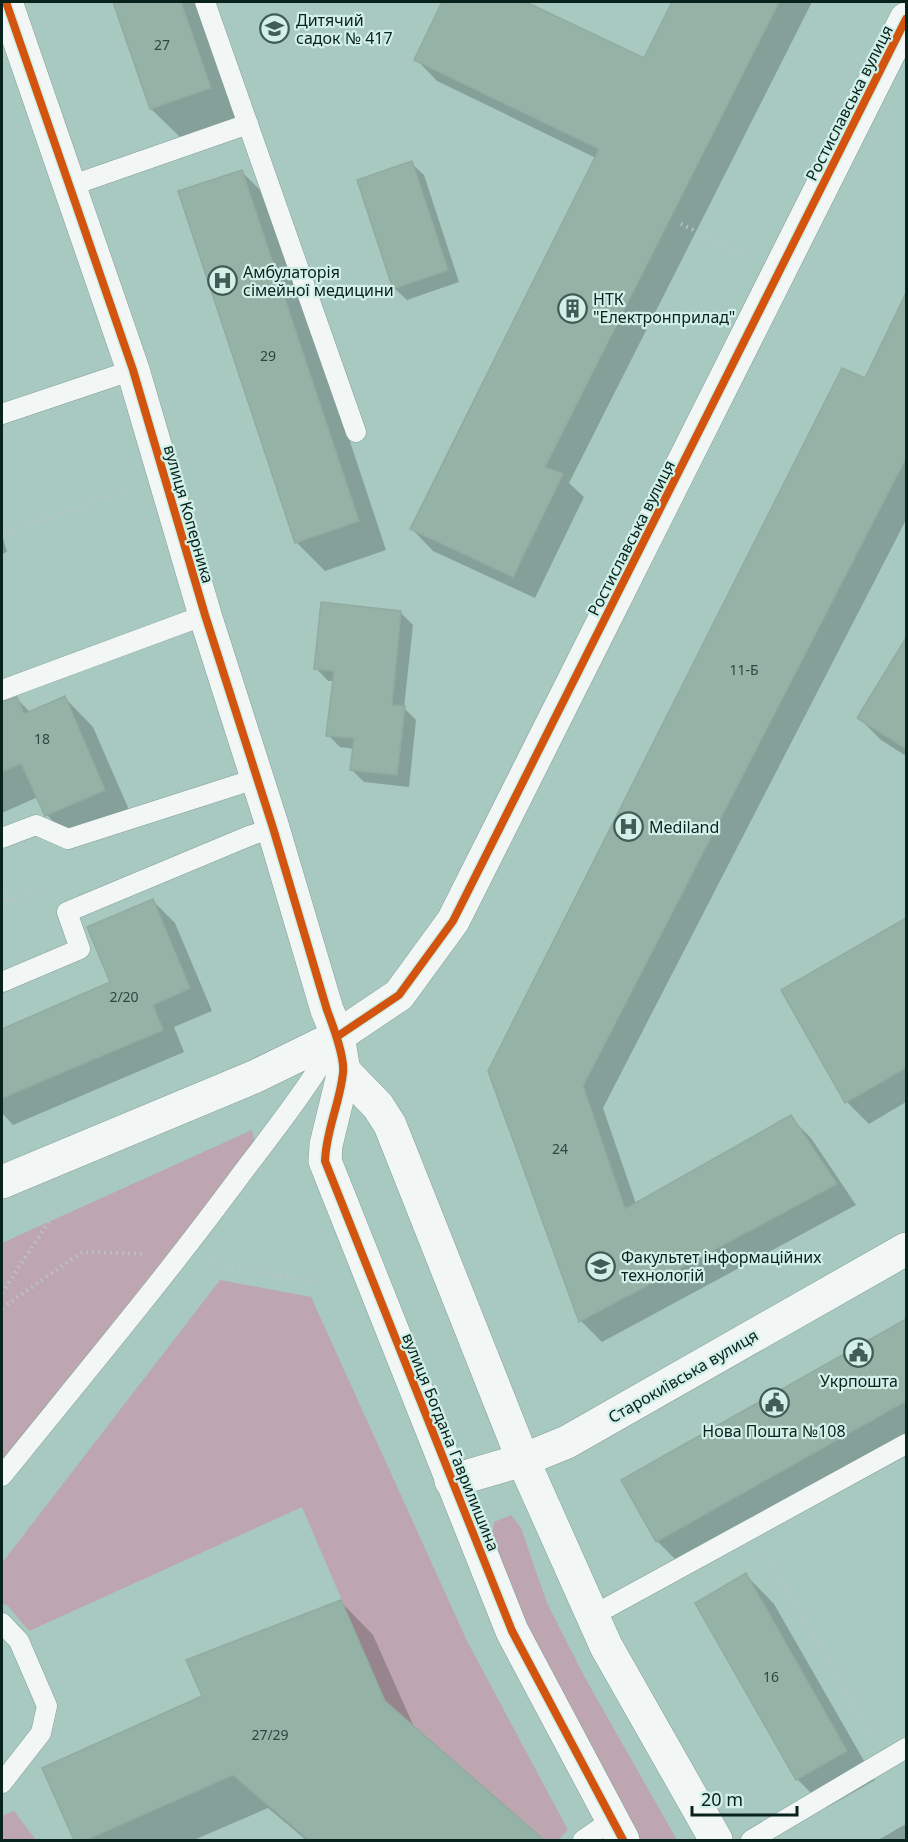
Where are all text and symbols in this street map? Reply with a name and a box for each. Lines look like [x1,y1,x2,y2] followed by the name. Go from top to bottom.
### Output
[296,9,393,49] place label: Дитячий садок № 417
[259,13,291,45] school or university icon: Дитячий садок № 417
[800,21,898,185] street label: Ростиславська вулиця
[154,35,170,54] house number: 27
[243,261,394,301] place label: Амбулаторія сімейної медицини
[206,265,238,297] hospital icon: Амбулаторія сімейної медицини
[593,288,735,328] place label: НТК "Електронприлад"
[556,292,588,324] building icon: НТК "Електронприлад"
[260,346,276,365] house number: 29
[159,442,219,586] street label: вулиця Коперника
[582,456,680,620] street label: Ростиславська вулиця
[729,660,759,679] house number: 11-Б
[34,729,50,748] house number: 18
[612,811,644,843] hospital icon: Mediland
[649,816,719,838] place label: Mediland
[109,987,139,1006] house number: 2/20
[552,1139,568,1158] house number: 24
[621,1246,822,1286] place label: Факультет інформаційних технологій
[584,1250,616,1282] school or university icon: Факультет інформаційних технологій
[604,1324,762,1428] street label: Старокиївська вулиця
[397,1330,505,1554] street label: вулиця Богдана Гаврилишина
[843,1337,875,1369] public building icon: Укрпошта
[820,1370,898,1392] place label: Укрпошта
[758,1387,790,1419] public building icon: Нова Пошта №108
[702,1420,846,1442] place label: Нова Пошта №108
[763,1667,779,1686] house number: 16
[251,1725,289,1744] house number: 27/29
[692,1779,797,1817] scale bar
[701,1787,743,1811] text: 20 m

